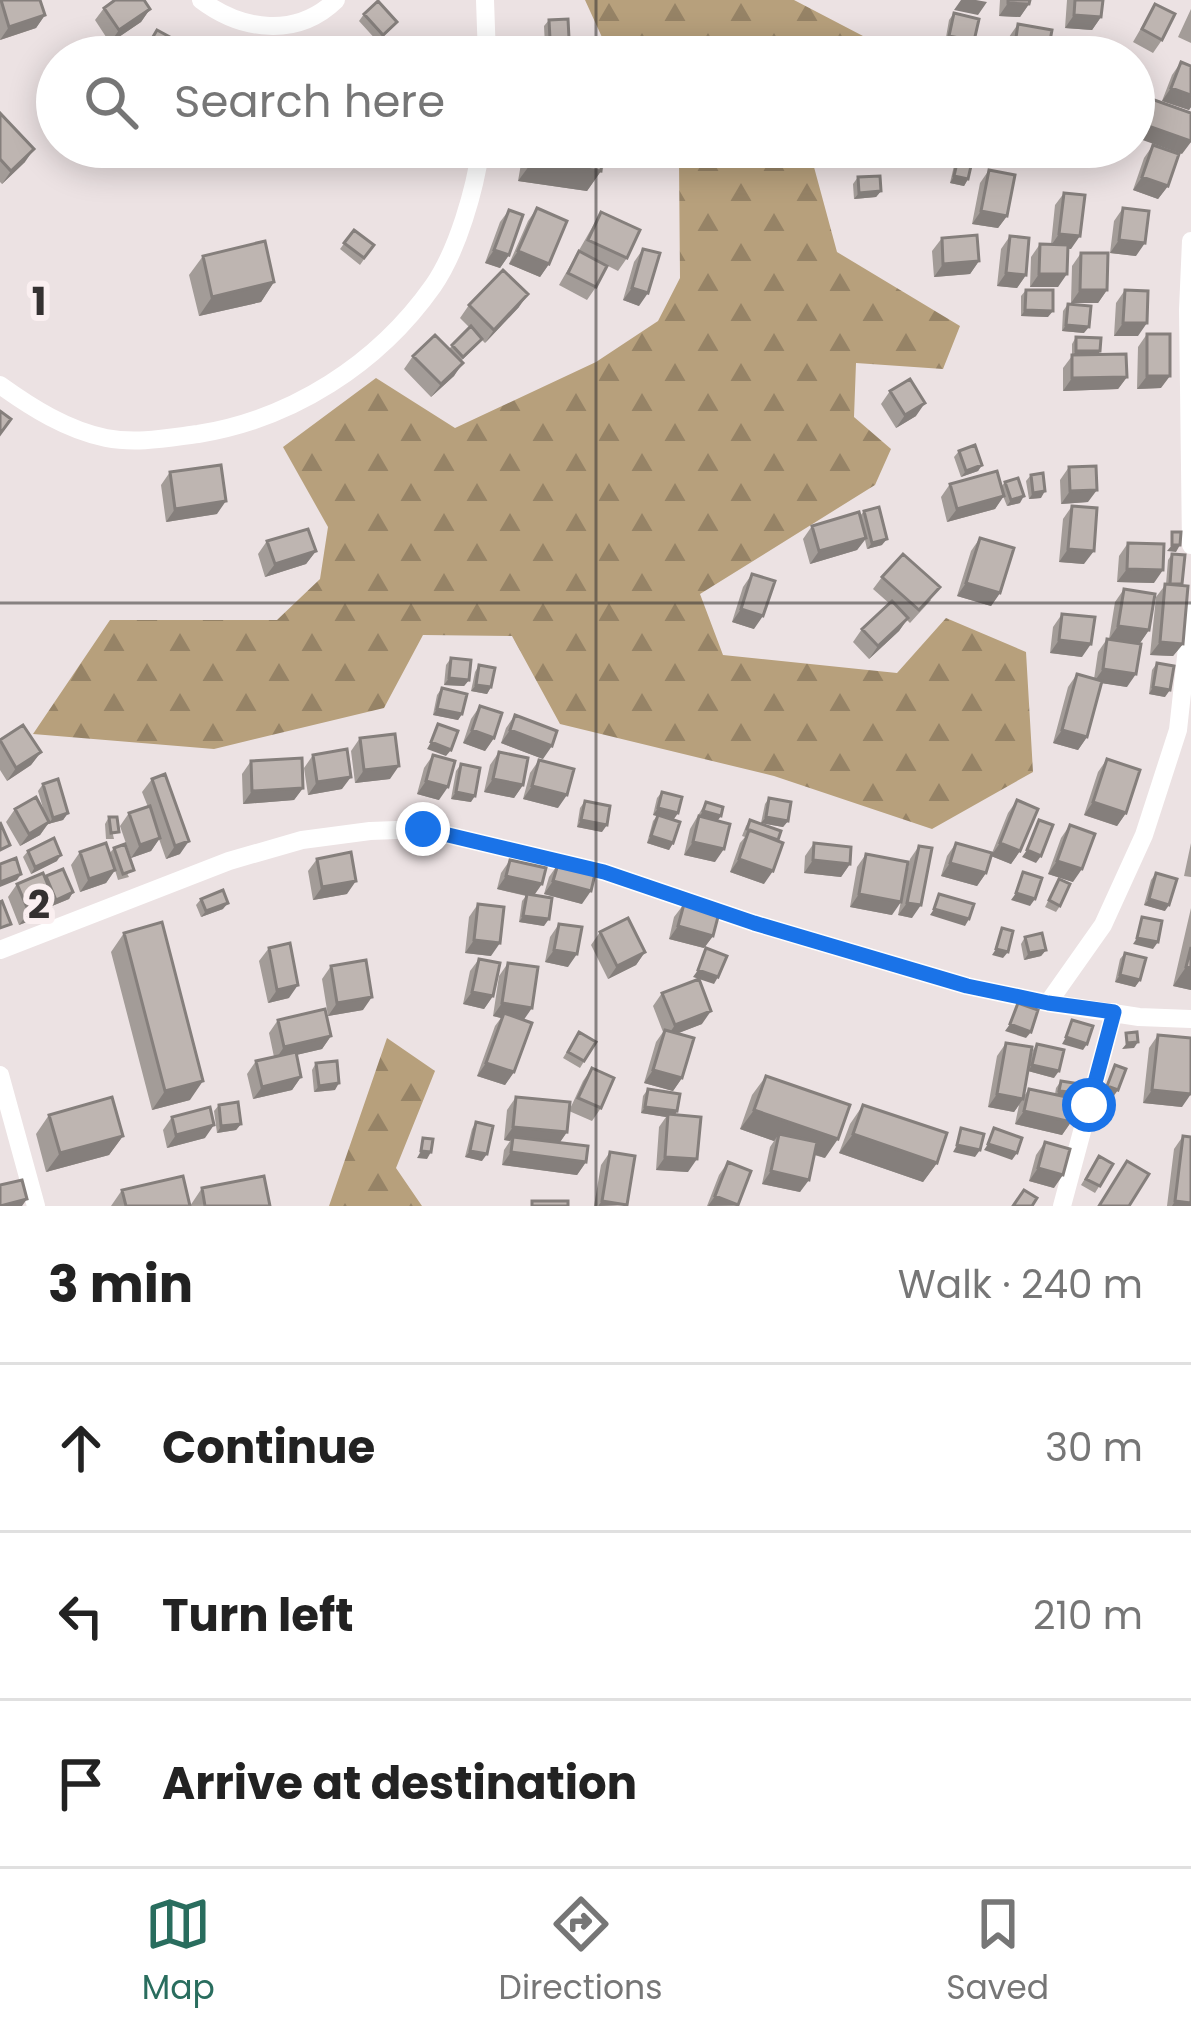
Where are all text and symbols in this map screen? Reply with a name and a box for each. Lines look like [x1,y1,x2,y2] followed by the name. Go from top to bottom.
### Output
[36,36,1155,168] search box
[78,69,144,135] icon: search
[174,70,445,133] text: Search here
[32,274,46,329] text: 1
[396,802,450,856] route end
[28,877,50,932] text: 2
[1062,1078,1116,1132] route start
[48,1248,193,1320] text: 3 min
[898,1257,1143,1312] text: Walk · 240 m
[48,1415,114,1481] icon: ahead
[162,1416,375,1479] text: Continue
[1045,1420,1143,1475] text: 30 m
[48,1583,114,1649] icon: left
[162,1584,354,1647] text: Turn left
[1033,1588,1143,1643] text: 210 m
[48,1751,114,1817] icon: arrive
[162,1752,637,1815] text: Arrive at destination
[142,1891,215,2013] tab: Map
[499,1891,662,2013] tab: Directions
[946,1891,1049,2013] tab: Saved

